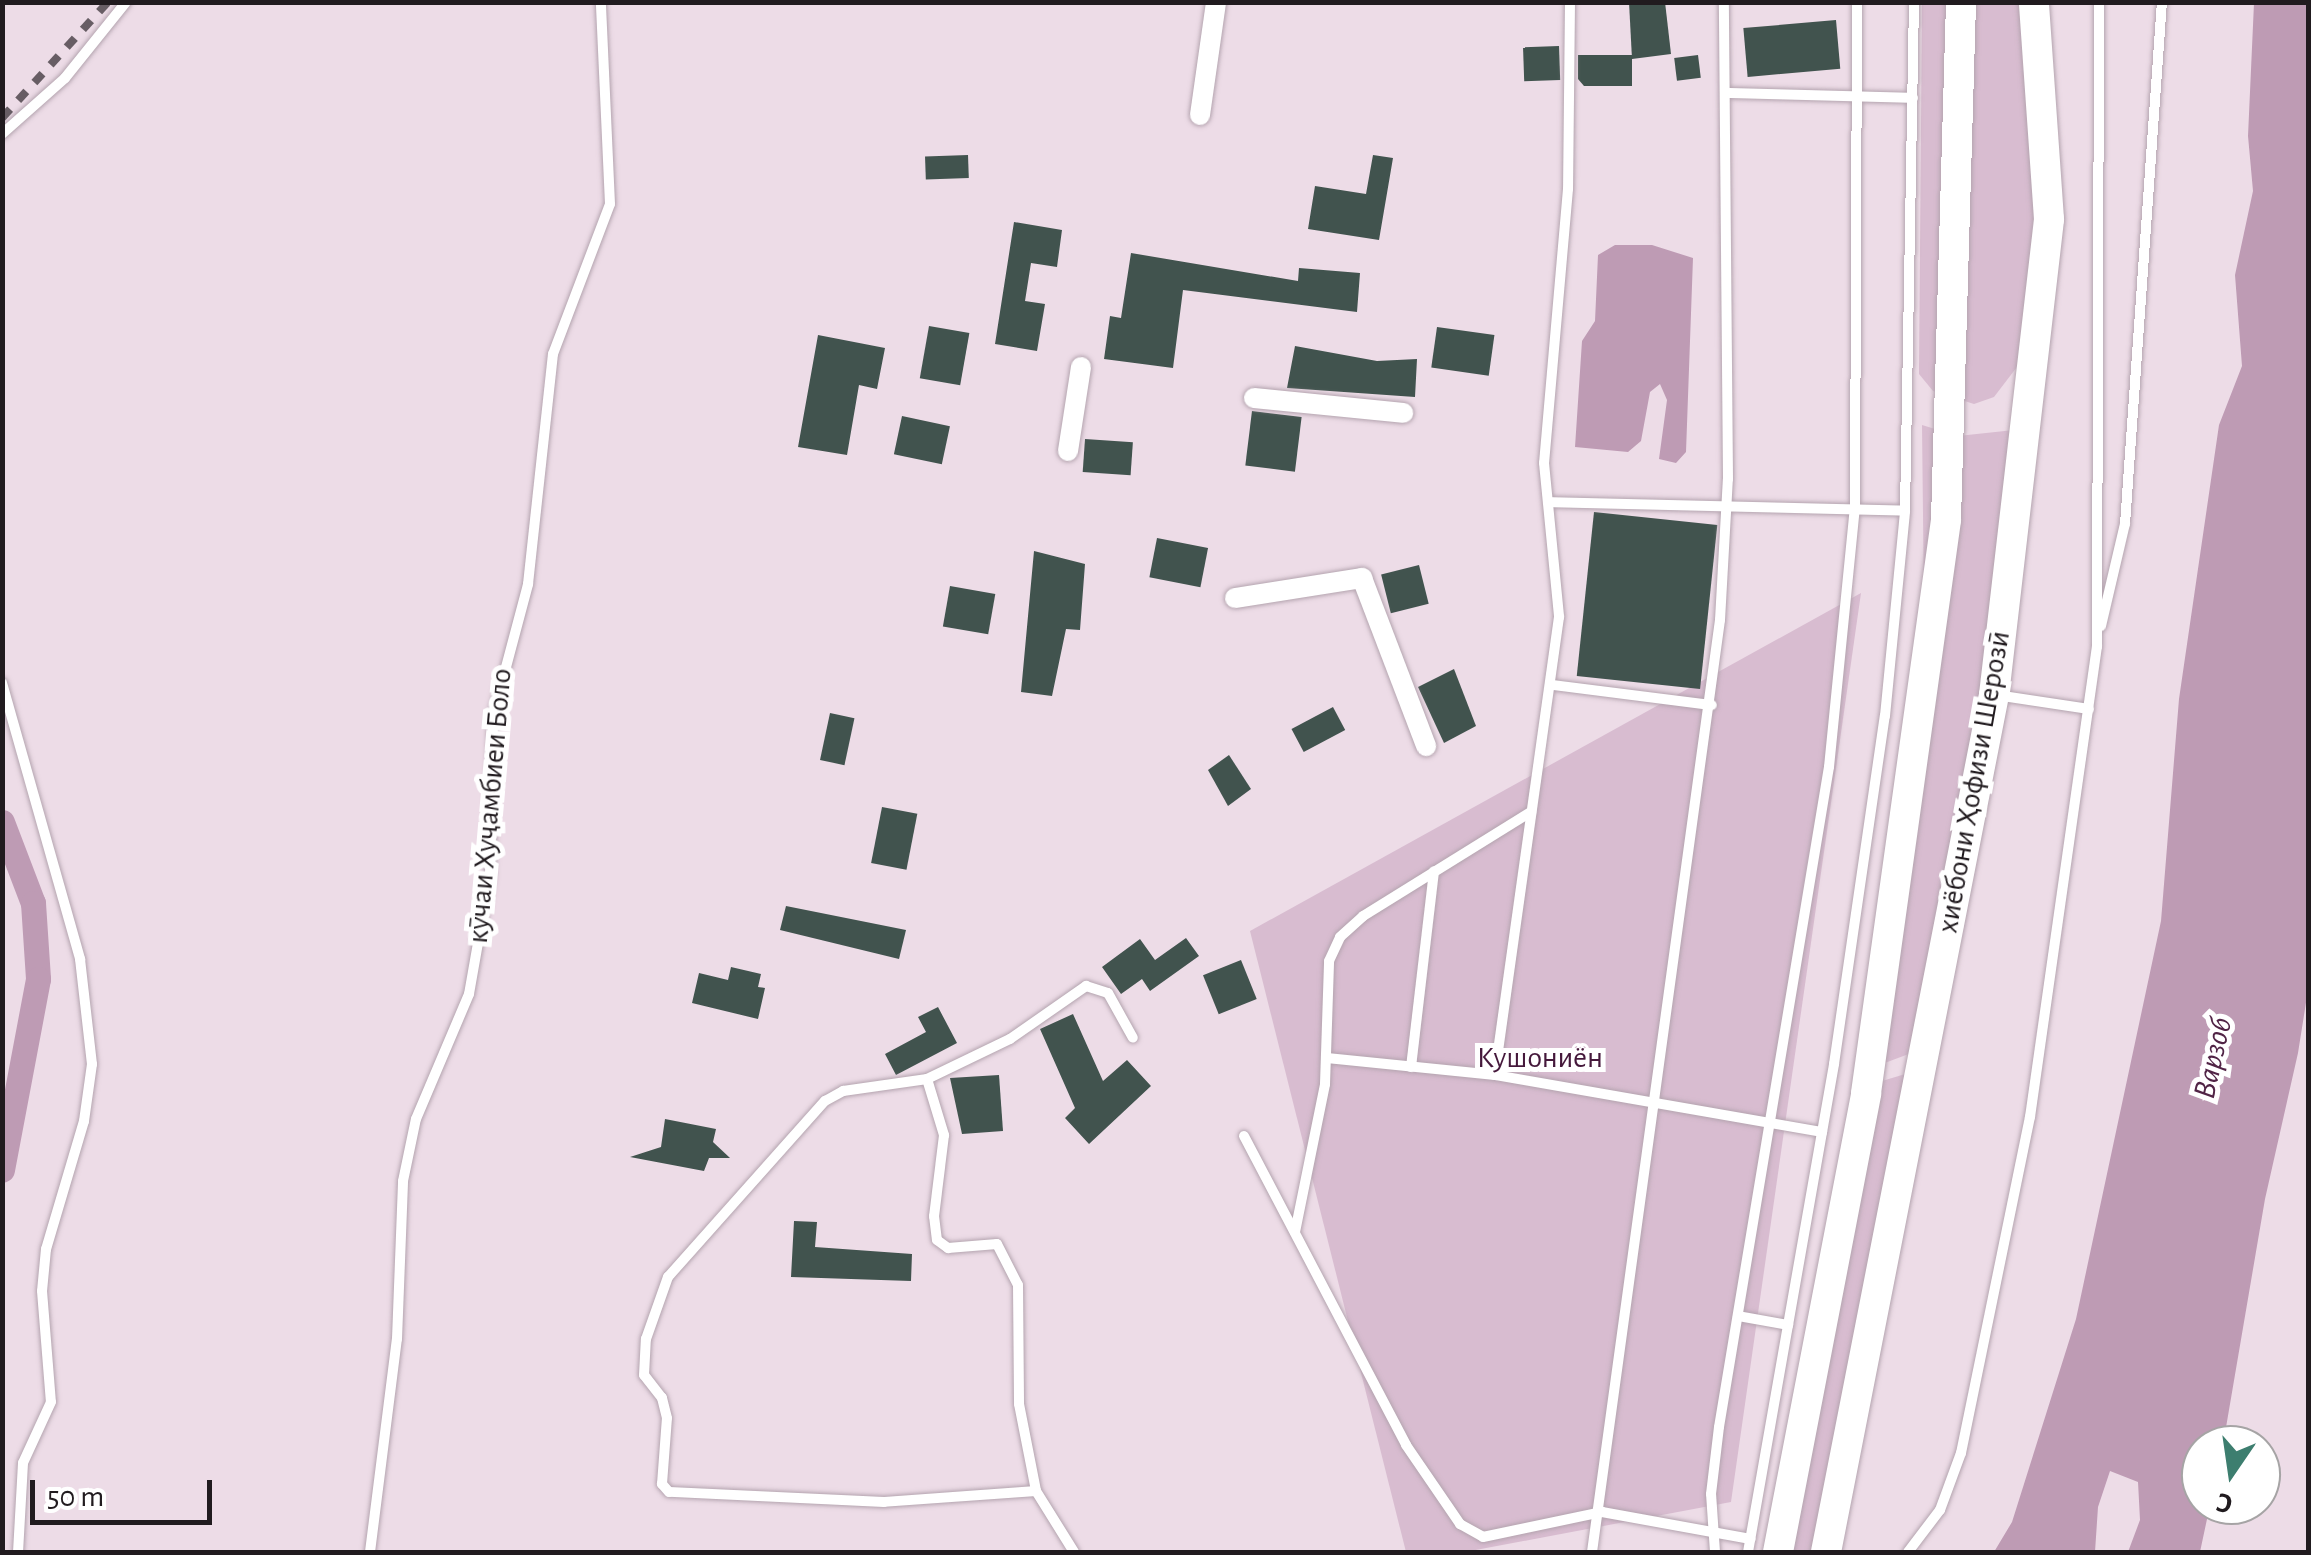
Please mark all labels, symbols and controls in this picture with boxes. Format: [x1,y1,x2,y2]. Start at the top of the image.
street label: хиёбони Ҳофизи Шерозӣ [1930,628,2018,936]
street label: кӯчаи Хуҷамбиеи Боло [460,667,520,945]
water label: Варзоб [2185,1014,2241,1102]
park label: Кушониён [1477,1040,1603,1076]
north arrow [2181,1425,2281,1525]
scale bar [35,1460,218,1522]
text: 50 m [47,1482,104,1512]
text: С [2214,1487,2235,1518]

